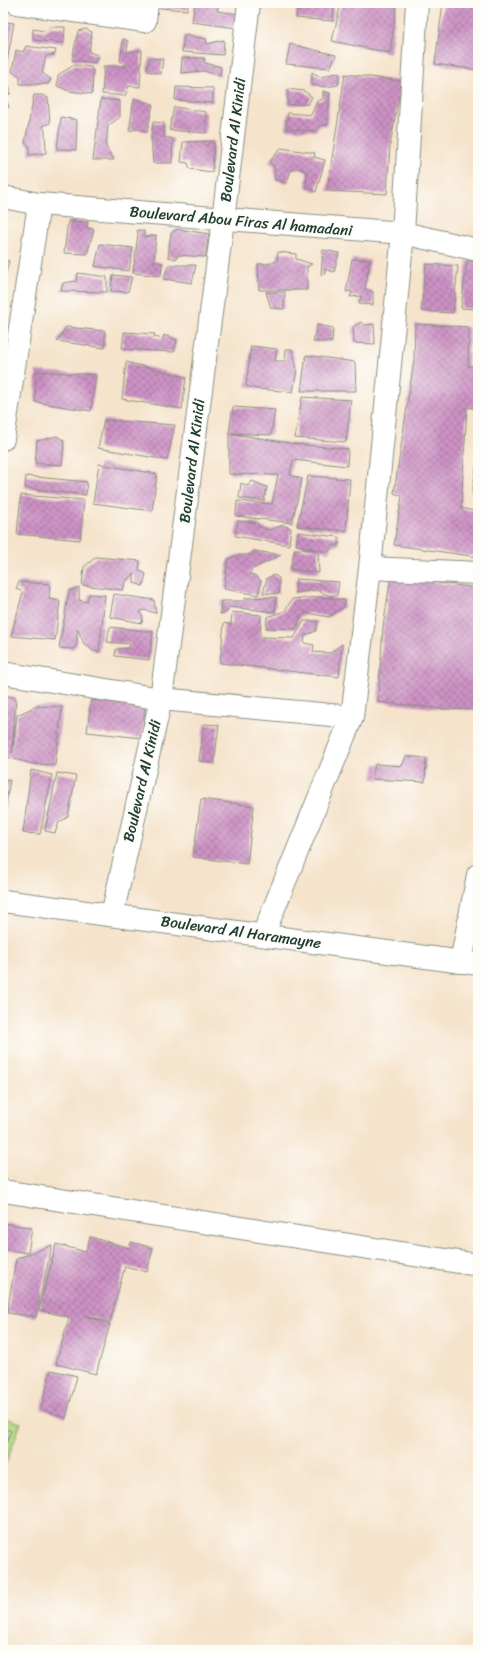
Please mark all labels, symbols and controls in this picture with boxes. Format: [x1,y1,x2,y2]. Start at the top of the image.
street label: Boulevard Al Kinidi [212,76,254,203]
street label: Boulevard Abou Firas Al hamadani [129,198,354,244]
street label: Boulevard Al Kinidi [171,397,213,524]
street label: Boulevard Al Kinidi [115,716,169,845]
street label: Boulevard Al Haramayne [159,908,323,956]

